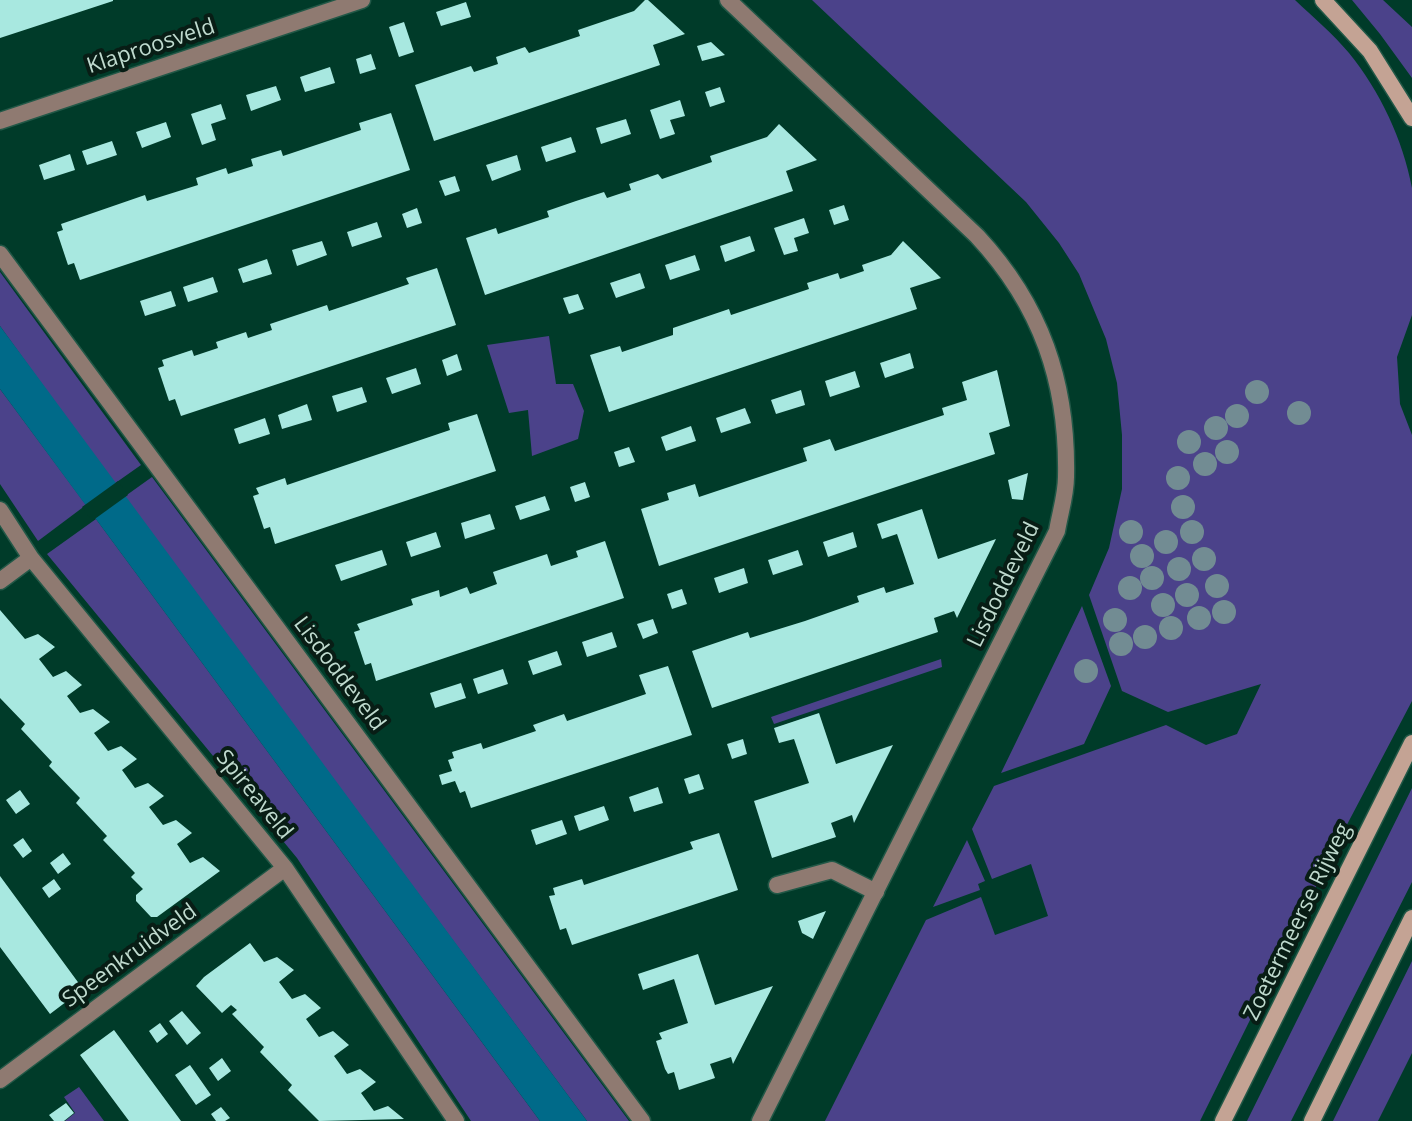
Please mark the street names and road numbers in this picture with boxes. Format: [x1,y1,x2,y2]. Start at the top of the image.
street label: Klaproosveld [84,14,218,80]
street label: Lisdoddeveld [962,518,1046,652]
street label: Lisdoddeveld [288,612,390,736]
street label: Spireaveld [210,745,298,845]
street label: Zoetermeerse Rijweg [1239,819,1357,1025]
street label: Speenkruidveld [58,899,202,1013]

